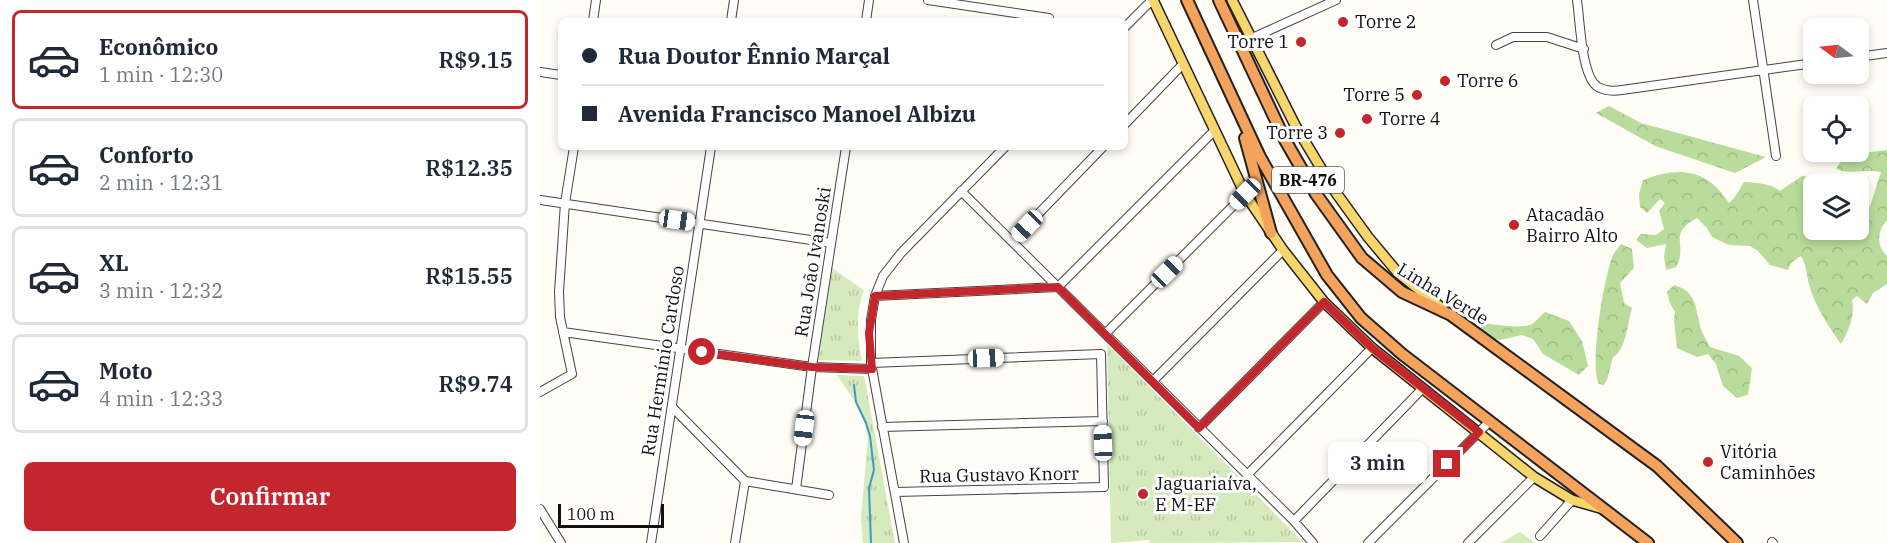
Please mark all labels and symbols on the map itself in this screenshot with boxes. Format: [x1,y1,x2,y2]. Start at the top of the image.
place label: Torre 2 [1355,10,1417,33]
marker: Torre 2 [1336,15,1350,29]
north arrow [1803,18,1869,84]
place label: Torre 1 [1227,30,1289,53]
marker: Torre 1 [1294,35,1308,49]
place label: Torre 6 [1457,69,1519,92]
marker: Torre 6 [1438,74,1452,88]
place label: Torre 5 [1343,83,1405,106]
marker: Torre 5 [1410,88,1424,102]
place label: Torre 4 [1379,107,1441,130]
marker: Torre 4 [1360,112,1374,126]
place label: Torre 3 [1266,121,1328,144]
marker: Torre 3 [1333,126,1347,140]
road number: BR-476 [1272,167,1344,193]
car [1226,175,1264,213]
street label: Rua João Ivanoski [789,185,836,339]
place label: Atacadão Bairro Alto [1526,203,1618,247]
car [1008,207,1046,245]
car [658,209,696,231]
marker: Atacadão Bairro Alto [1507,218,1521,232]
car [1148,253,1186,291]
street label: Linha Verde [1393,257,1493,330]
street label: Rua Hermínio Cardoso [636,264,689,458]
route start [688,338,715,365]
car [968,348,1004,368]
car [793,409,815,447]
car [1093,425,1113,461]
place label: Vitória Caminhões [1720,440,1816,484]
callout: 3 min [1327,443,1426,485]
route end [1433,450,1460,477]
marker: Vitória Caminhões [1701,455,1715,469]
street label: Rua Gustavo Knorr [919,462,1079,487]
place label: Jaguariaíva, E M-EF [1155,472,1257,516]
marker: Jaguariaíva, E M-EF [1136,487,1150,501]
scale bar [558,501,664,528]

